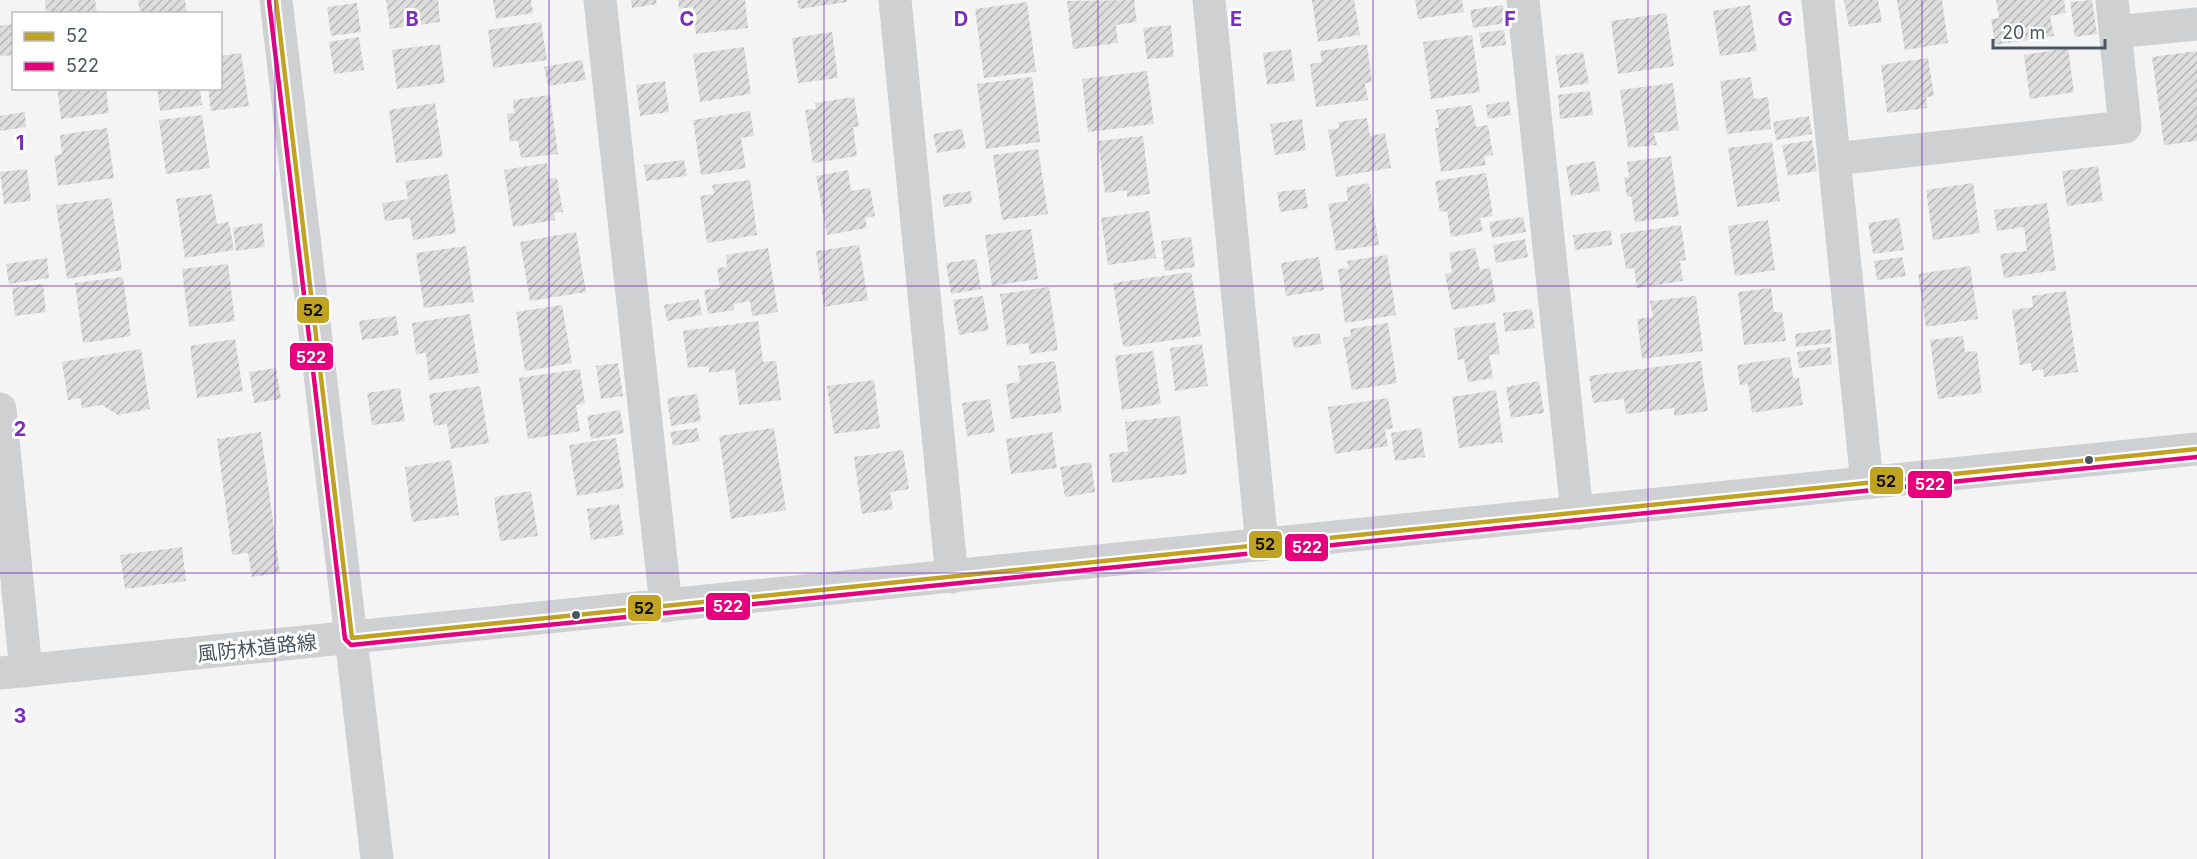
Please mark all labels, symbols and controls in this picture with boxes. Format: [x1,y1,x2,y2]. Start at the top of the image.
text: B [405,7,419,31]
text: C [680,7,694,31]
text: D [954,7,968,31]
text: E [1230,7,1242,31]
text: F [1504,7,1516,31]
text: G [1777,7,1793,31]
legend [12,12,222,90]
scale bar [1993,12,2106,50]
text: 20 m [2002,22,2045,43]
text: 52 [66,25,88,46]
text: 522 [66,55,99,76]
text: 1 [16,131,24,155]
line badge: 52 [296,296,330,324]
text: 52 [303,300,323,320]
line badge: 522 [289,342,334,371]
text: 522 [296,347,326,367]
text: 2 [14,417,26,441]
unlabelled marker [2083,454,2095,466]
line badge: 52 [1869,466,1904,495]
line badge: 522 [1907,470,1953,499]
text: 52 [1876,471,1896,491]
text: 522 [1915,474,1945,494]
line badge: 52 [1248,530,1283,559]
line badge: 522 [1284,533,1329,562]
text: 52 [1255,534,1275,554]
text: 522 [1292,537,1322,557]
line badge: 522 [705,592,751,621]
line badge: 52 [627,594,662,622]
text: 522 [713,596,743,616]
text: 52 [634,598,654,618]
unlabelled marker [570,609,582,621]
street label: 風防林道路線 [196,630,318,666]
text: 3 [14,704,26,728]

